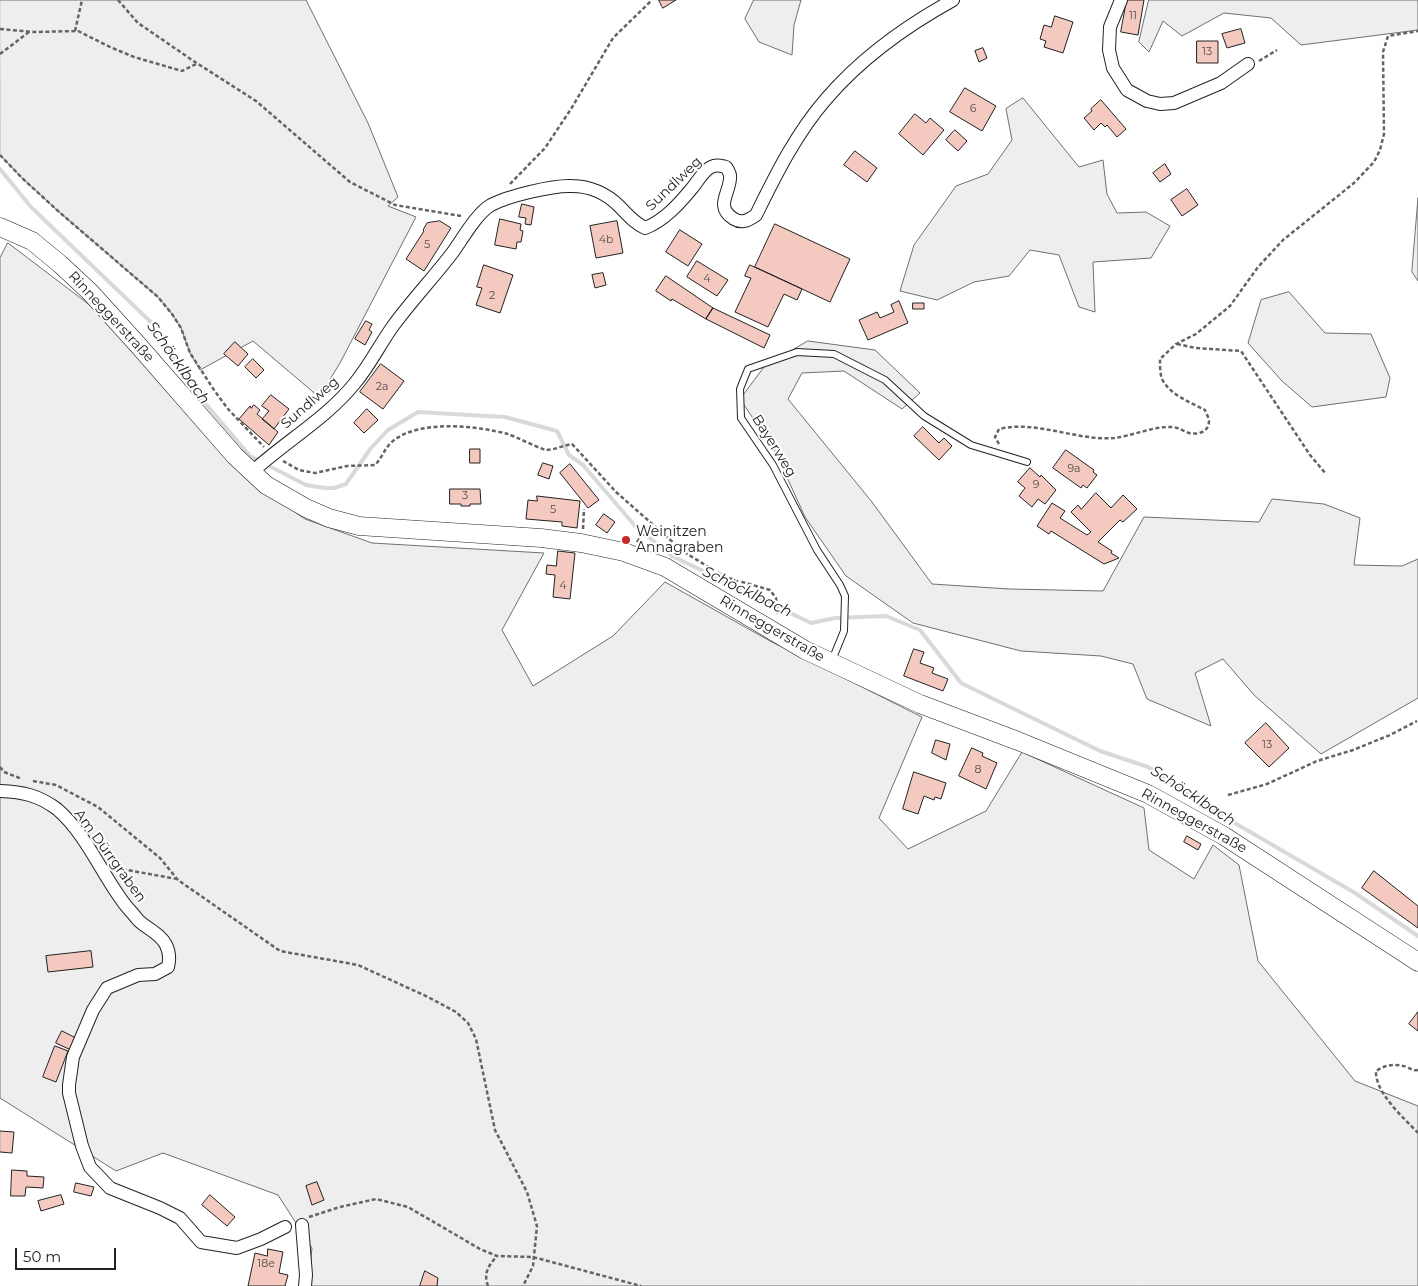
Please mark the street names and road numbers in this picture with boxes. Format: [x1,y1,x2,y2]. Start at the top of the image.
street label: Sundlweg [643,153,705,215]
street label: Rinneggerstraße [65,268,157,366]
street label: Sundlweg [278,373,342,433]
street label: Bayerweg [748,412,800,480]
street label: Rinneggerstraße [717,592,827,666]
street label: Rinneggerstraße [1138,785,1250,857]
street label: Am Dürrgraben [71,806,149,906]

